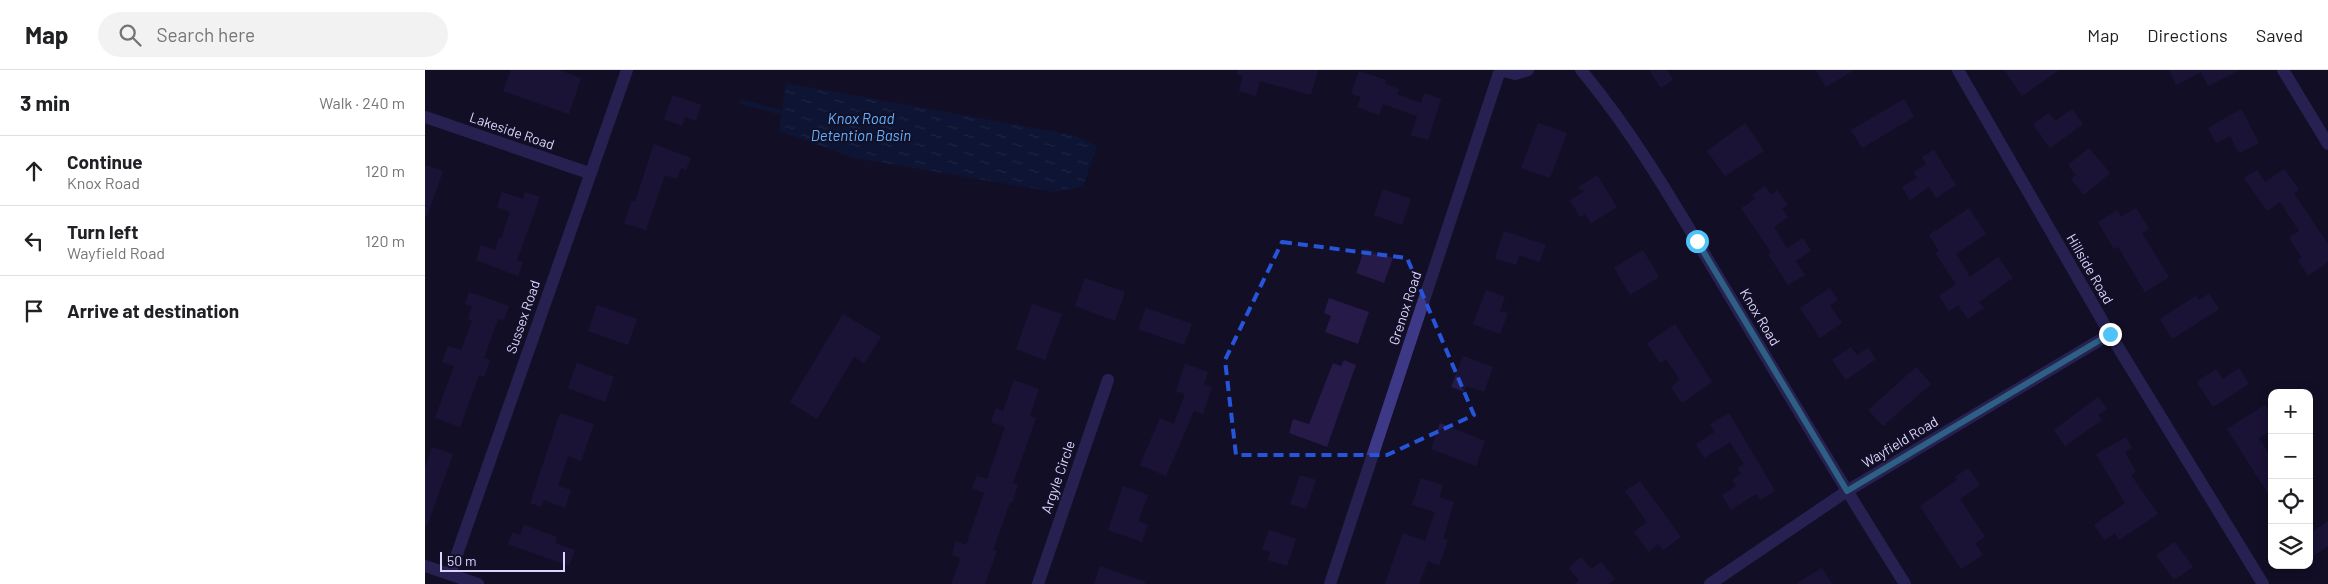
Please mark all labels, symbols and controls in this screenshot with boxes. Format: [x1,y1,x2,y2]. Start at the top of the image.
search box [98,12,448,57]
text: Map [25,20,68,49]
icon: search [116,21,144,49]
text: Search here [156,23,255,46]
text: Map [2087,24,2119,46]
text: Directions [2147,24,2228,46]
text: Saved [2256,24,2303,46]
text: 3 min [20,90,70,115]
text: Walk · 240 m [319,93,405,112]
street label: Lakeside Road [468,108,557,153]
water label: Knox Road Detention Basin [811,109,911,144]
text: Continue [67,150,143,173]
icon: ahead [20,157,48,185]
text: 120 m [365,161,405,180]
text: Knox Road [67,173,140,192]
text: Turn left [67,220,138,243]
icon: left [20,227,48,255]
route start [1686,230,1709,253]
text: 120 m [365,231,405,250]
street label: Hillside Road [2063,231,2117,307]
text: Wayfield Road [67,243,165,262]
street label: Grenox Road [1385,269,1424,347]
street label: Sussex Road [502,278,543,356]
street label: Knox Road [1737,285,1784,349]
icon: arrive [20,297,48,325]
text: Arrive at destination [67,299,239,322]
route end [2099,323,2122,346]
map controls [2268,389,2313,569]
button: + [2268,389,2313,434]
street label: Wayfield Road [1859,412,1941,471]
button: − [2268,434,2313,479]
street label: Argyle Circle [1037,438,1078,515]
button: locate [2268,479,2313,524]
button: layers [2268,524,2313,569]
scale bar [440,549,565,572]
text: 50 m [447,552,476,569]

